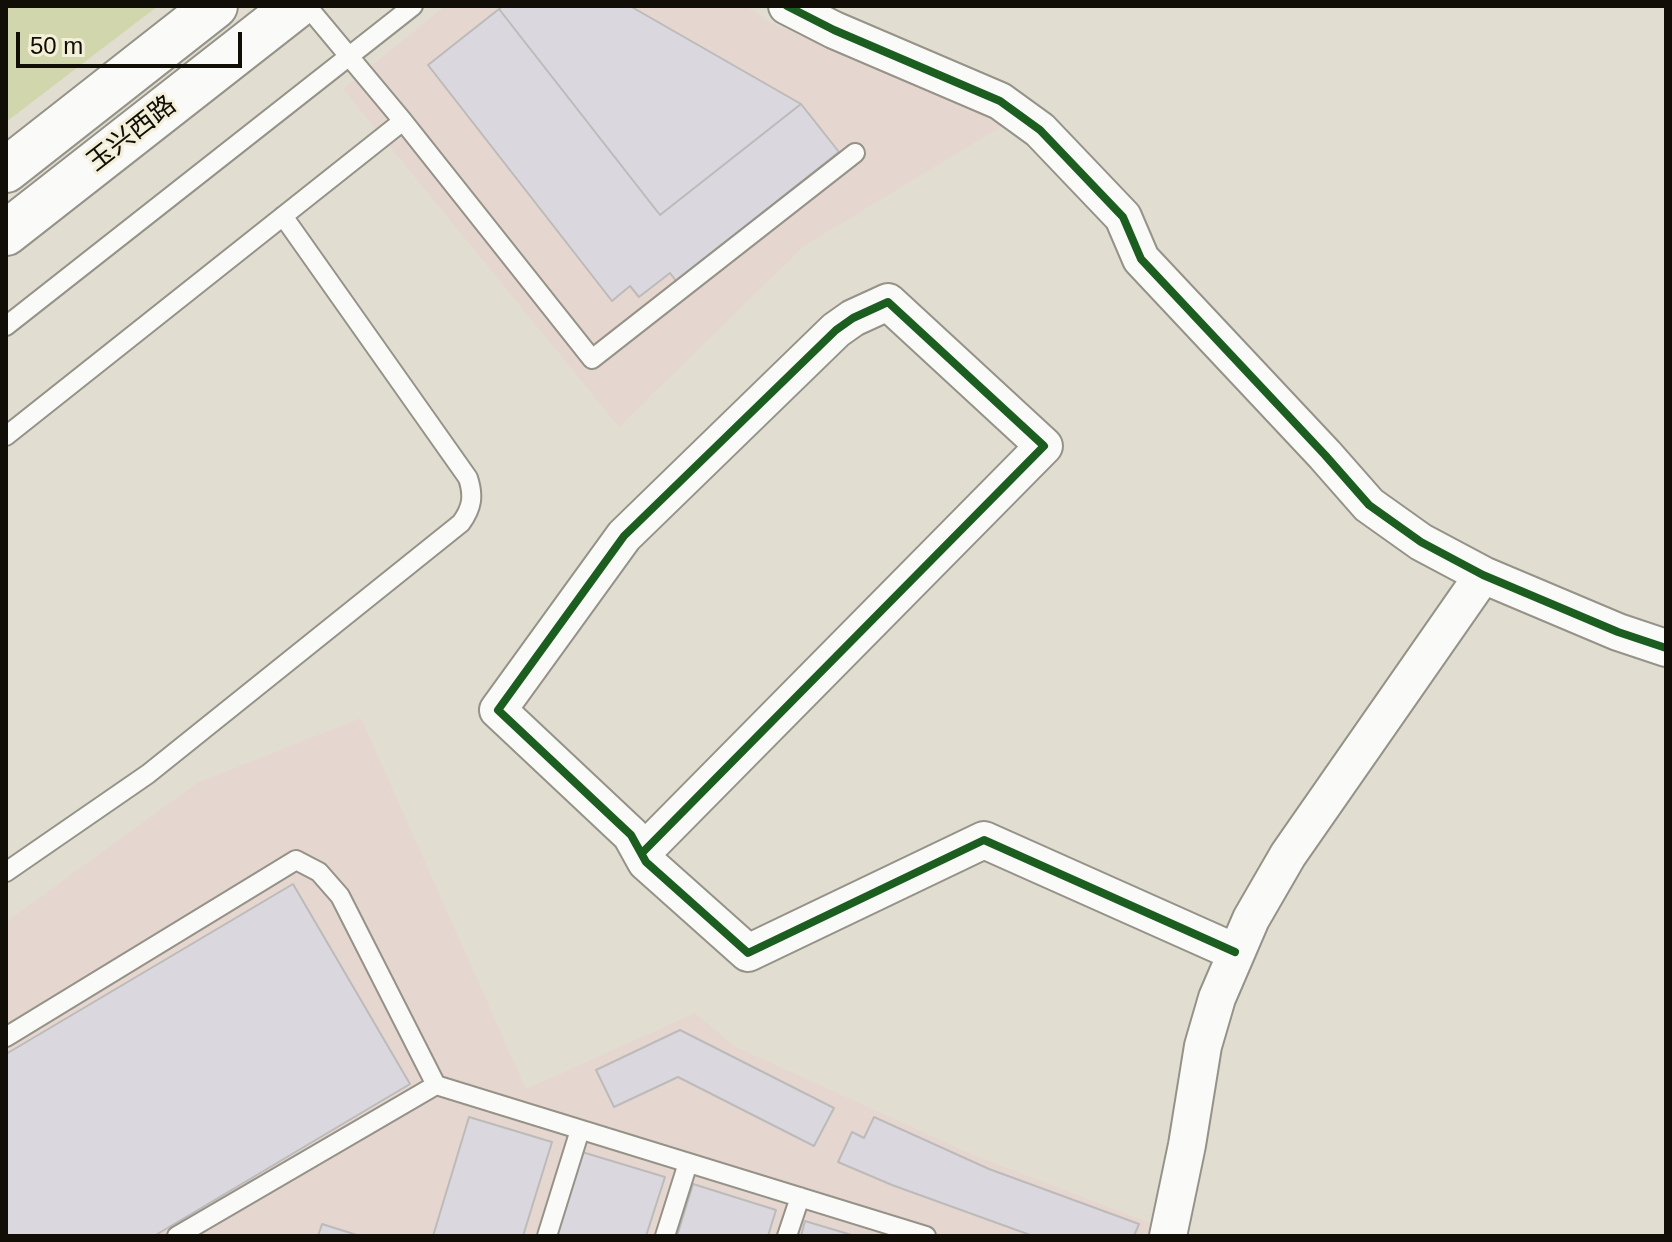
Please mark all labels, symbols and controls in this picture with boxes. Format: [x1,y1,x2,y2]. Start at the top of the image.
scale bar [20,16,246,66]
text: 50 m [30,32,83,59]
street label: 玉兴西路 [81,90,183,178]

